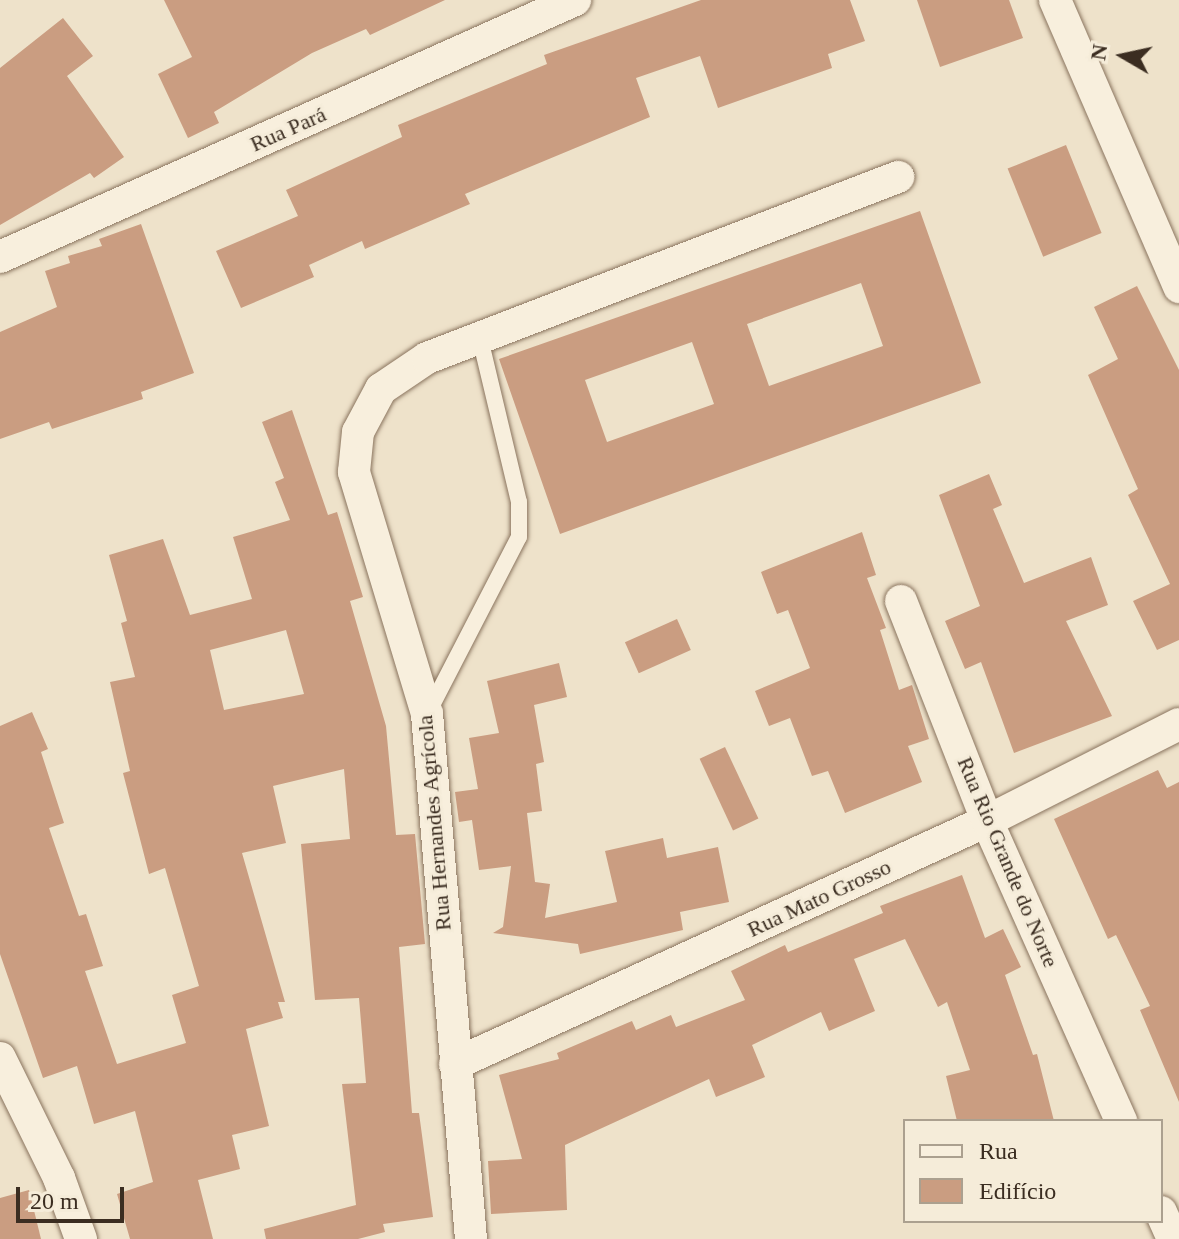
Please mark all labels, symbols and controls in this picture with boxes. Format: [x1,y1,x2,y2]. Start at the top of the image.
north arrow [1083,16,1163,96]
text: N [1085,42,1112,62]
street label: Rua Pará [246,101,330,157]
street label: Rua Hernandes Agrícola [411,714,457,932]
street label: Rua Rio Grande do Norte [952,753,1064,971]
street label: Rua Mato Grosso [743,853,895,943]
legend [903,1119,1163,1223]
text: Rua [979,1138,1018,1164]
scale bar [20,1171,128,1221]
text: Edifício [979,1178,1056,1204]
text: 20 m [30,1188,79,1214]

